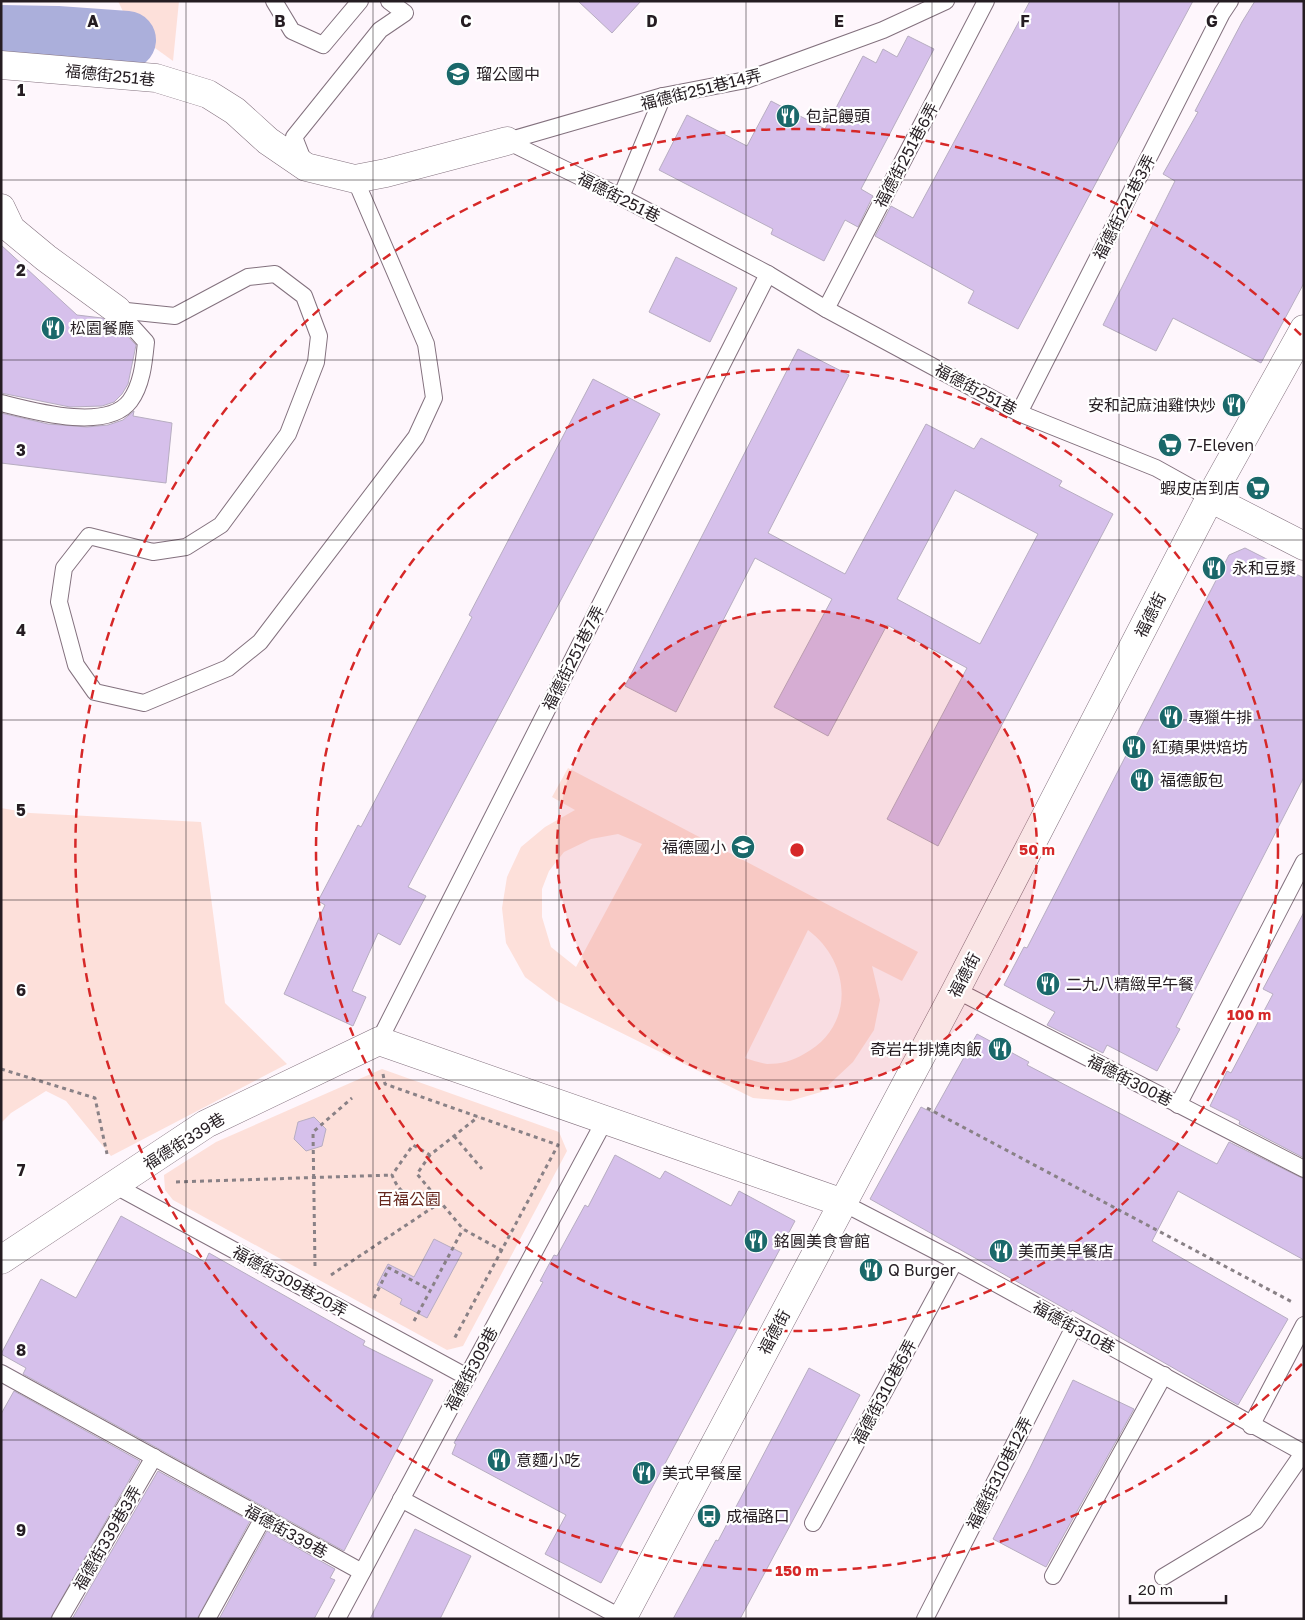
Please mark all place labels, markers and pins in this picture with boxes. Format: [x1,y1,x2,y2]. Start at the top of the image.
school or university icon: 瑠公國中 [445,61,471,87]
place label: 瑠公國中 [476,64,540,84]
restaurant icon: 包記饅頭 [775,103,801,129]
place label: 包記饅頭 [806,106,870,126]
restaurant icon: 松園餐廳 [40,315,66,341]
place label: 松園餐廳 [70,318,134,338]
restaurant icon: 安和記麻油雞快炒 [1221,392,1247,418]
place label: 安和記麻油雞快炒 [1088,395,1216,415]
supermarket icon: 7-Eleven [1157,432,1183,458]
place label: 7-Eleven [1188,435,1254,455]
supermarket icon: 蝦皮店到店 [1245,475,1271,501]
place label: 蝦皮店到店 [1160,478,1240,498]
restaurant icon: 永和豆漿 [1201,555,1227,581]
place label: 永和豆漿 [1232,558,1296,578]
restaurant icon: 專獵牛排 [1158,704,1184,730]
place label: 專獵牛排 [1188,707,1252,727]
restaurant icon: 紅蘋果烘焙坊 [1121,734,1147,760]
place label: 紅蘋果烘焙坊 [1152,737,1248,757]
restaurant icon: 福德飯包 [1129,767,1155,793]
place label: 福德飯包 [1160,770,1224,790]
school or university icon: 福德國小 [730,834,756,860]
place label: 福德國小 [662,837,726,857]
centre of rings [788,841,806,859]
restaurant icon: 二九八精緻早午餐 [1035,971,1061,997]
place label: 二九八精緻早午餐 [1066,974,1194,994]
restaurant icon: 奇岩牛排燒肉飯 [987,1036,1013,1062]
place label: 奇岩牛排燒肉飯 [870,1039,982,1059]
restaurant icon: 銘圓美食會館 [743,1228,769,1254]
place label: 銘圓美食會館 [774,1231,870,1251]
restaurant icon: 美而美早餐店 [988,1238,1014,1264]
place label: 美而美早餐店 [1018,1241,1114,1261]
restaurant icon: Q Burger [858,1257,884,1283]
place label: Q Burger [888,1260,956,1280]
restaurant icon: 意麵小吃 [486,1447,512,1473]
place label: 意麵小吃 [516,1450,580,1470]
restaurant icon: 美式早餐屋 [631,1460,657,1486]
place label: 美式早餐屋 [662,1463,742,1483]
bus stop icon: 成福路口 [696,1503,722,1529]
place label: 成福路口 [726,1506,790,1526]

